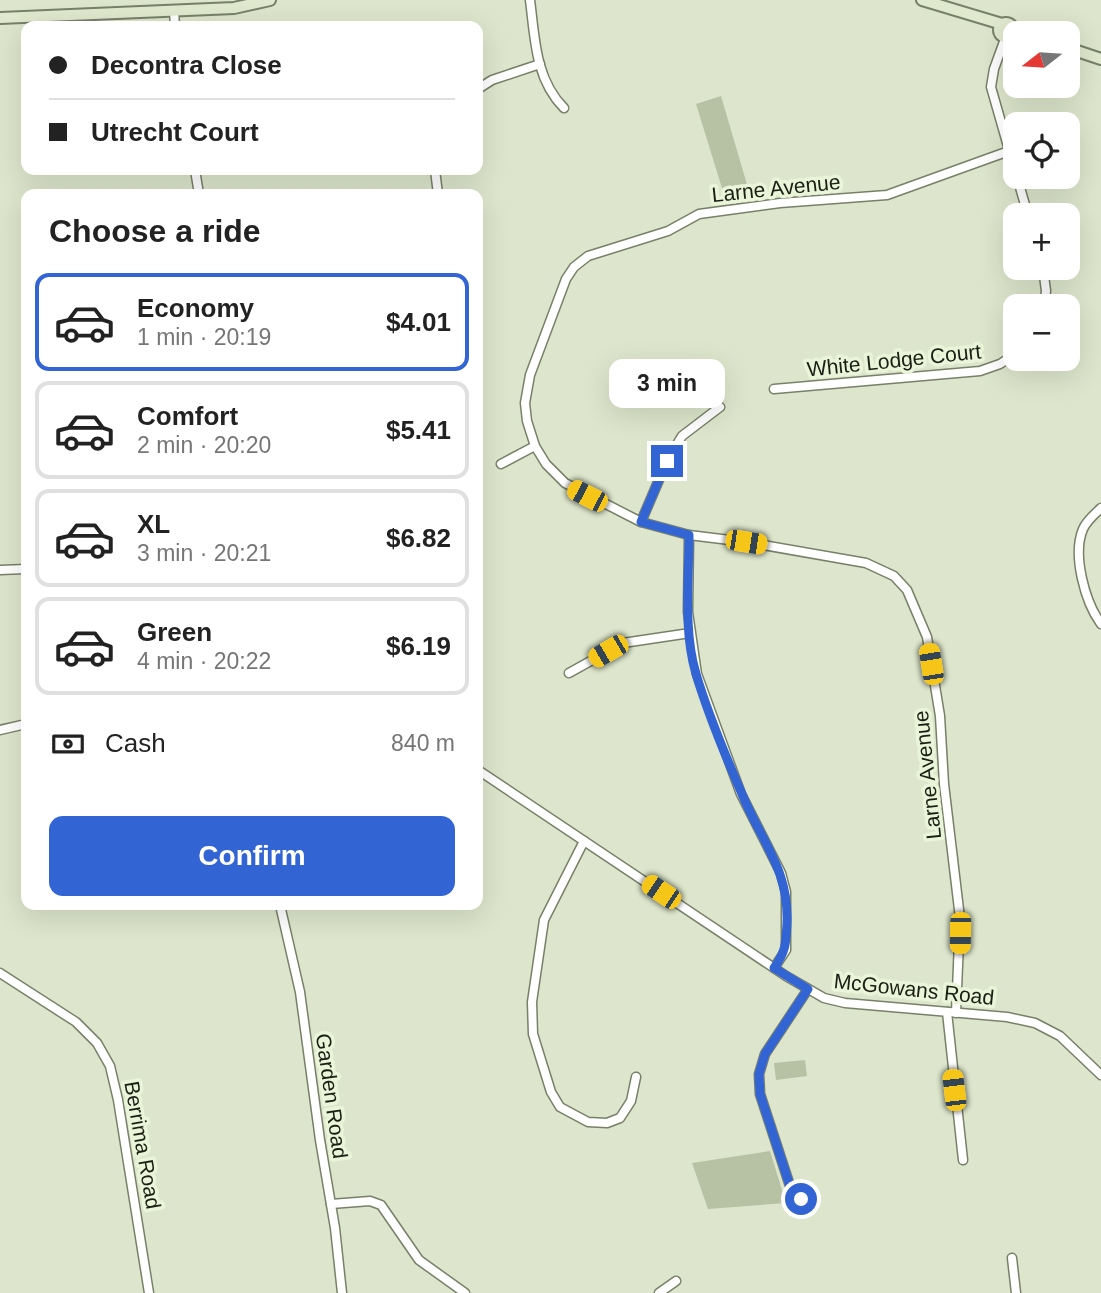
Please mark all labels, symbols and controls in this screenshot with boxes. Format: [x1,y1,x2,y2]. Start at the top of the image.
north arrow [1003,21,1080,98]
map controls [1003,21,1080,371]
text: Decontra Close [91,50,282,80]
button: locate [1003,112,1080,189]
text: Utrecht Court [91,117,259,147]
street label: Larne Avenue [711,170,841,206]
button: + [1003,203,1080,280]
text: Choose a ride [49,213,261,249]
icon: car [53,291,116,354]
text: Economy [137,293,254,323]
button: − [1003,294,1080,371]
text: $4.01 [386,307,451,337]
text: 1 min · 20:19 [137,324,271,350]
street label: White Lodge Court [806,339,982,381]
callout: 3 min [609,360,725,408]
text: 3 min [637,370,697,396]
icon: car [53,399,116,462]
text: Comfort [137,401,238,431]
text: $5.41 [386,415,451,445]
text: 2 min · 20:20 [137,432,271,458]
route end [651,445,683,477]
car [564,477,611,515]
icon: car [53,507,116,570]
text: XL [137,509,170,539]
text: $6.82 [386,523,451,553]
car [724,528,769,556]
text: 3 min · 20:21 [137,540,271,566]
icon: car [53,615,116,678]
text: Green [137,617,212,647]
text: $6.19 [386,631,451,661]
car [585,631,632,671]
car [918,642,945,686]
text: 4 min · 20:22 [137,648,271,674]
street label: Larne Avenue [909,710,945,840]
icon: cash [49,725,87,763]
text: Cash [105,728,166,758]
text: 840 m [391,730,455,756]
button: Confirm [49,816,455,896]
car [638,872,685,912]
car [950,912,971,954]
street label: McGowans Road [833,969,995,1009]
street label: Garden Road [312,1032,352,1160]
car [942,1068,967,1112]
street label: Berrima Road [120,1079,166,1211]
route start [785,1183,817,1215]

